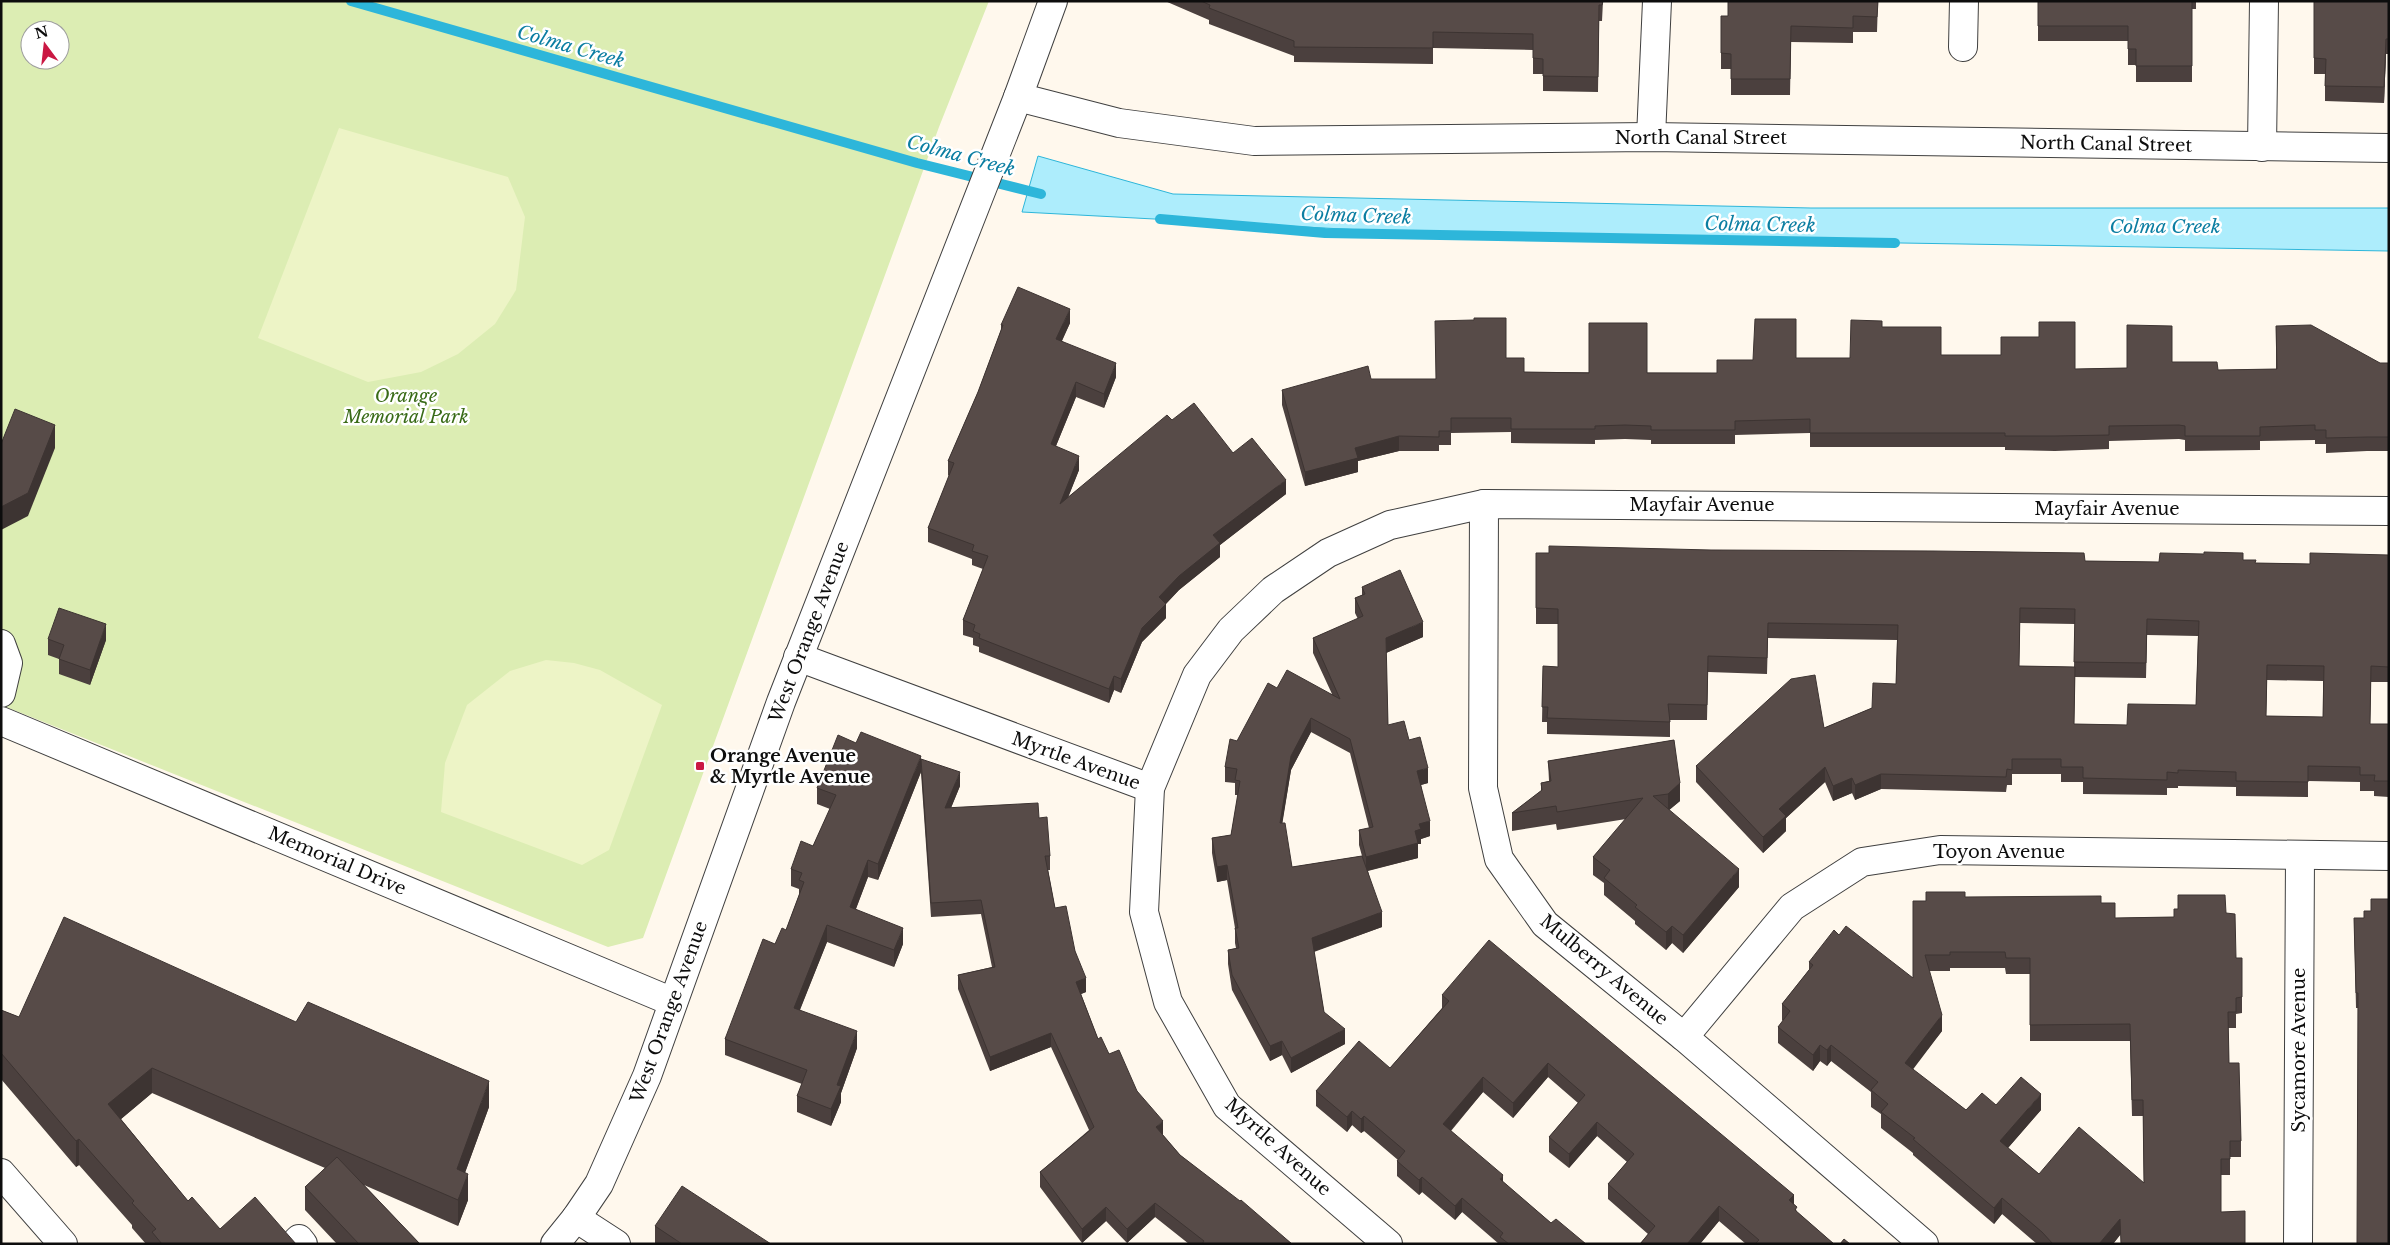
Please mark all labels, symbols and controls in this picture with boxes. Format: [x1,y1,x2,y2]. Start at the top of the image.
north arrow [20,20,70,70]
water label: Colma Creek [514,20,627,73]
text: N [33,22,50,43]
street label: North Canal Street [1615,127,1787,149]
water label: Colma Creek [904,130,1017,181]
street label: North Canal Street [2020,131,2193,157]
water label: Colma Creek [1300,202,1412,229]
water label: Colma Creek [1704,212,1816,237]
water label: Colma Creek [2109,215,2221,238]
park label: Orange Memorial Park [343,385,468,428]
street label: Mayfair Avenue [1629,494,1775,516]
street label: Mayfair Avenue [2034,498,2180,520]
street label: West Orange Avenue [764,538,854,727]
street label: Myrtle Avenue [1009,728,1143,794]
place label: Orange Avenue & Myrtle Avenue [710,745,871,788]
marker: Orange Avenue & Myrtle Avenue [694,760,706,772]
street label: Memorial Drive [265,822,409,900]
street label: Toyon Avenue [1933,841,2065,863]
street label: Mulberry Avenue [1535,910,1673,1030]
street label: West Orange Avenue [625,918,712,1107]
street label: Sycamore Avenue [2288,968,2310,1132]
street label: Myrtle Avenue [1220,1094,1336,1200]

